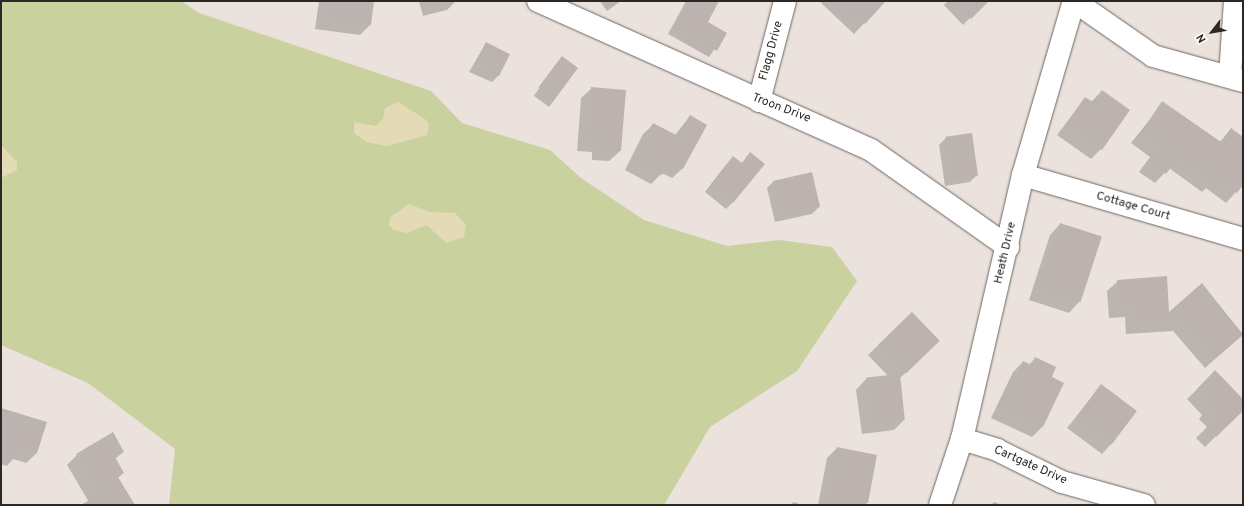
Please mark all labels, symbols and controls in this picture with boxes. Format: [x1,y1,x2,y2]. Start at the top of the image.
north arrow [1192,12,1232,52]
street label: Flagg Drive [757,20,787,82]
text: N [1194,31,1210,45]
street label: Troon Drive [750,91,812,127]
street label: Cottage Court [1094,190,1172,224]
street label: Heath Drive [992,221,1020,285]
street label: Cartgate Drive [991,443,1069,489]

